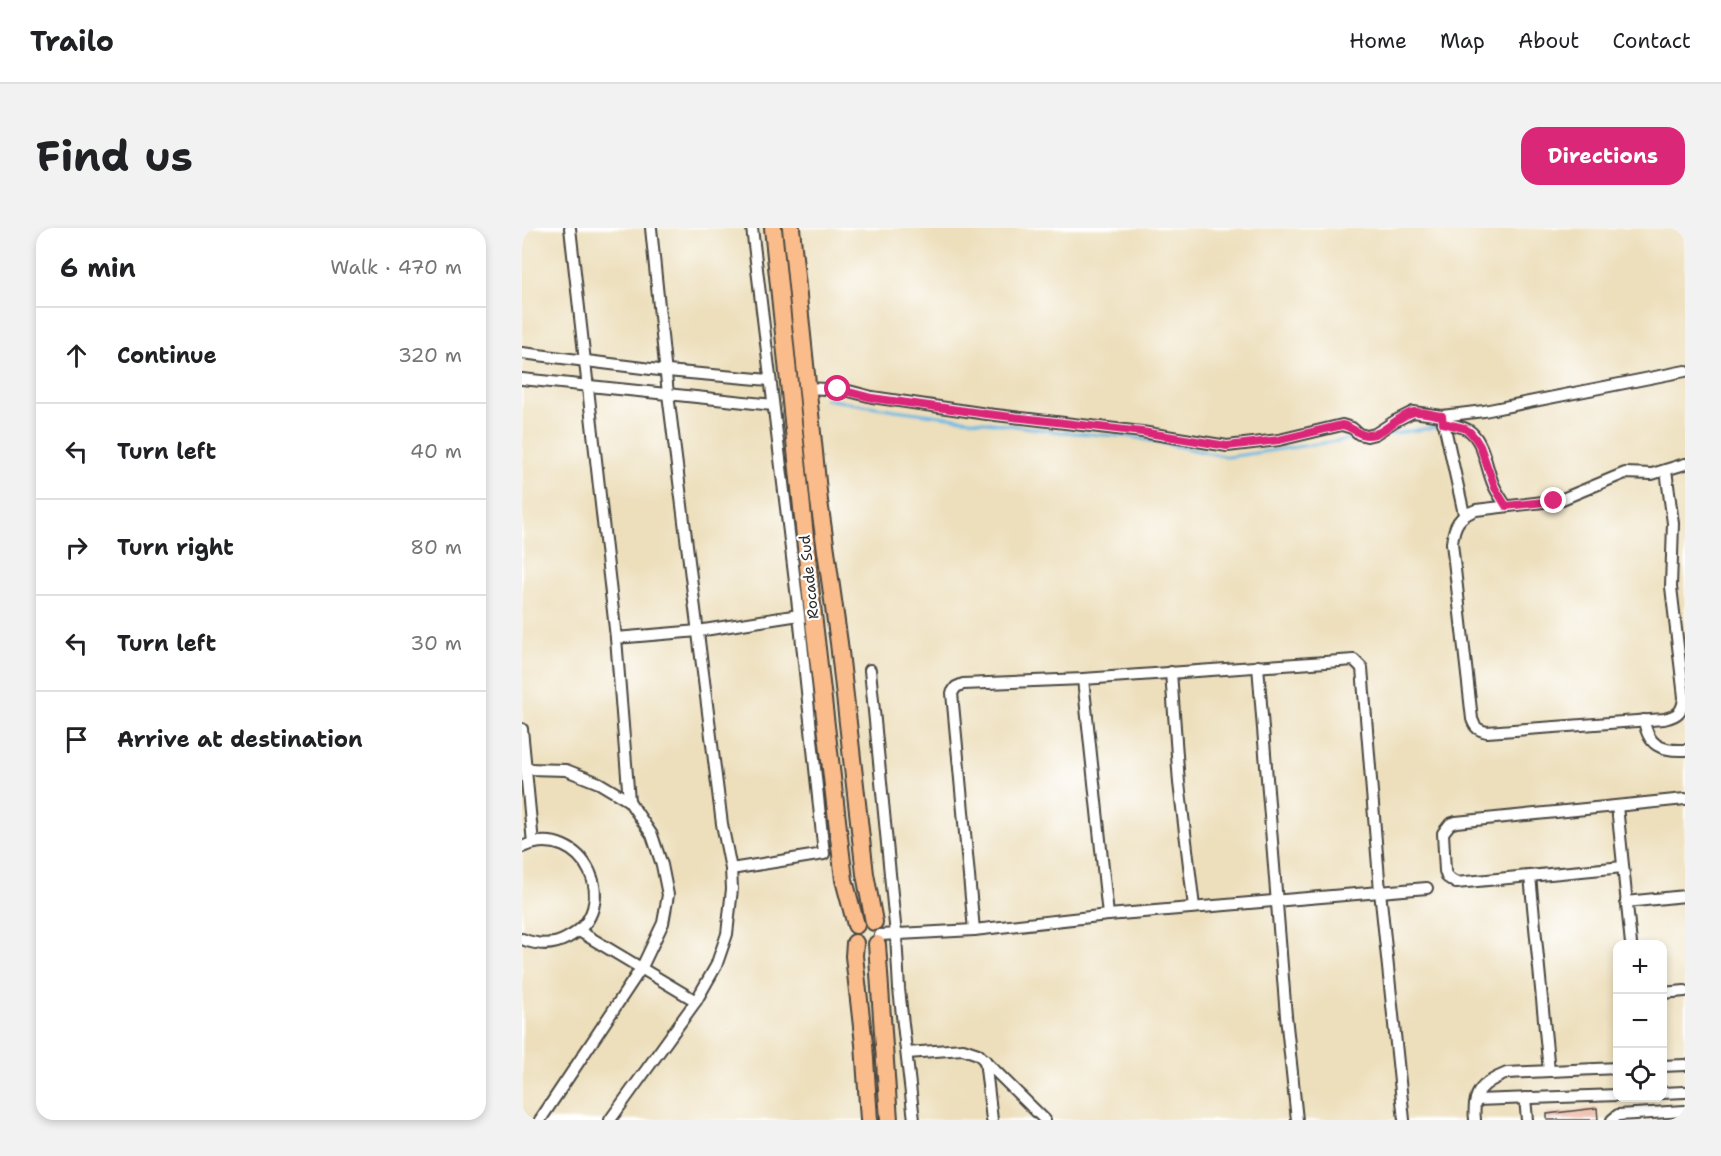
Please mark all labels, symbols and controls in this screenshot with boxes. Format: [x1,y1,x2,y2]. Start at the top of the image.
text: Trailo [30,22,114,60]
text: Home [1349,27,1407,55]
text: Map [1440,27,1485,55]
text: About [1518,27,1579,55]
text: Contact [1612,27,1691,55]
button: Directions [1521,127,1685,185]
text: Find us [36,128,193,184]
text: 6 min [60,250,136,285]
text: Walk · 470 m [330,254,462,280]
icon: ahead [60,339,93,372]
text: Continue [117,341,217,370]
text: 320 m [398,342,462,368]
route start [824,375,850,401]
icon: left [60,435,93,468]
text: Turn left [117,437,216,466]
text: 40 m [410,438,462,464]
route end [1540,487,1566,513]
icon: right [60,531,93,564]
text: Turn right [117,533,234,562]
street label: Rocade Sud [795,533,823,620]
text: 80 m [410,534,462,560]
icon: left [60,627,93,660]
text: Turn left [117,629,216,658]
text: 30 m [410,630,462,656]
icon: arrive [60,723,93,756]
text: Arrive at destination [117,725,363,754]
map controls [1613,940,1667,1102]
button: + [1613,940,1667,994]
button: − [1613,994,1667,1048]
button: locate [1613,1048,1667,1102]

